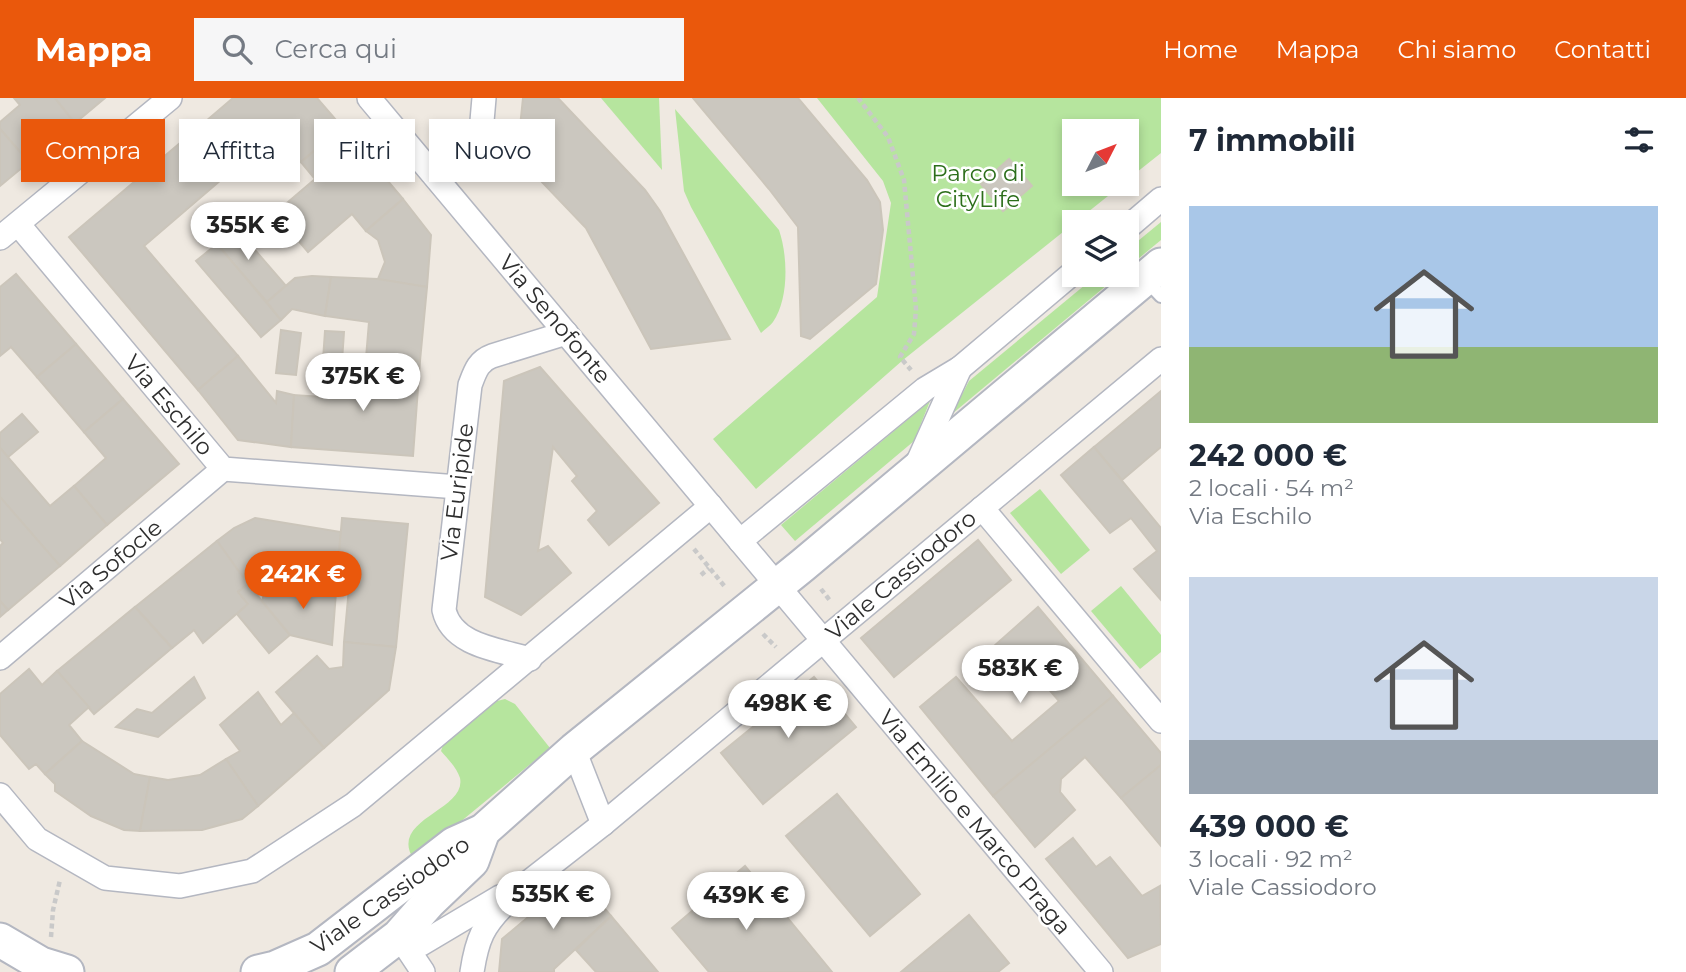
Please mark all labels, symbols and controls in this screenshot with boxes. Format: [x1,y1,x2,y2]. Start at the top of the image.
search box [194,18,684,81]
text: Mappa [35,29,152,69]
icon: search [218,30,256,68]
text: Cerca qui [274,33,397,65]
text: Home [1163,35,1238,64]
text: Mappa [1276,35,1359,64]
text: Chi siamo [1397,35,1516,64]
text: Contatti [1554,35,1651,64]
chip: Compra [21,119,165,182]
chip: Affitta [179,119,300,182]
chip: Filtri [314,119,415,182]
chip: Nuovo [429,119,555,182]
north arrow [1062,119,1139,196]
map controls [1062,119,1139,287]
icon: filters [1620,121,1658,159]
text: 7 immobili [1189,122,1356,159]
park label: Parco di CityLife [931,159,1025,213]
pin: 355K € [191,202,305,262]
button: layers [1062,210,1139,287]
text: 355K € [207,211,289,239]
street label: Via Senofonte [493,249,617,389]
icon: home [1361,251,1487,377]
street label: Via Eschilo [119,349,219,461]
pin: 375K € [306,354,420,413]
text: 375K € [321,362,405,390]
street label: Via Euripide [435,422,479,562]
text: 242 000 € [1189,437,1347,474]
text: 2 locali · 54 m² [1189,474,1354,502]
text: Via Eschilo [1189,502,1312,530]
street label: Viale Cassiodoro [820,504,982,646]
street label: Via Sofocle [54,513,168,615]
pin: 242K € [246,552,360,611]
text: 242K € [261,560,345,588]
icon: home [1361,622,1487,748]
pin: 583K € [963,646,1077,705]
text: 583K € [978,654,1062,682]
pin: 498K € [731,680,845,740]
text: 498K € [744,689,832,717]
street label: Via Emilio e Marco Praga [873,704,1077,940]
text: 439 000 € [1189,808,1349,845]
street label: Viale Cassiodoro [305,830,475,960]
text: 3 locali · 92 m² [1189,845,1353,873]
pin: 535K € [496,872,610,931]
pin: 439K € [689,872,803,932]
text: Viale Cassiodoro [1189,873,1377,901]
text: 535K € [512,880,594,908]
text: 439K € [703,881,789,909]

